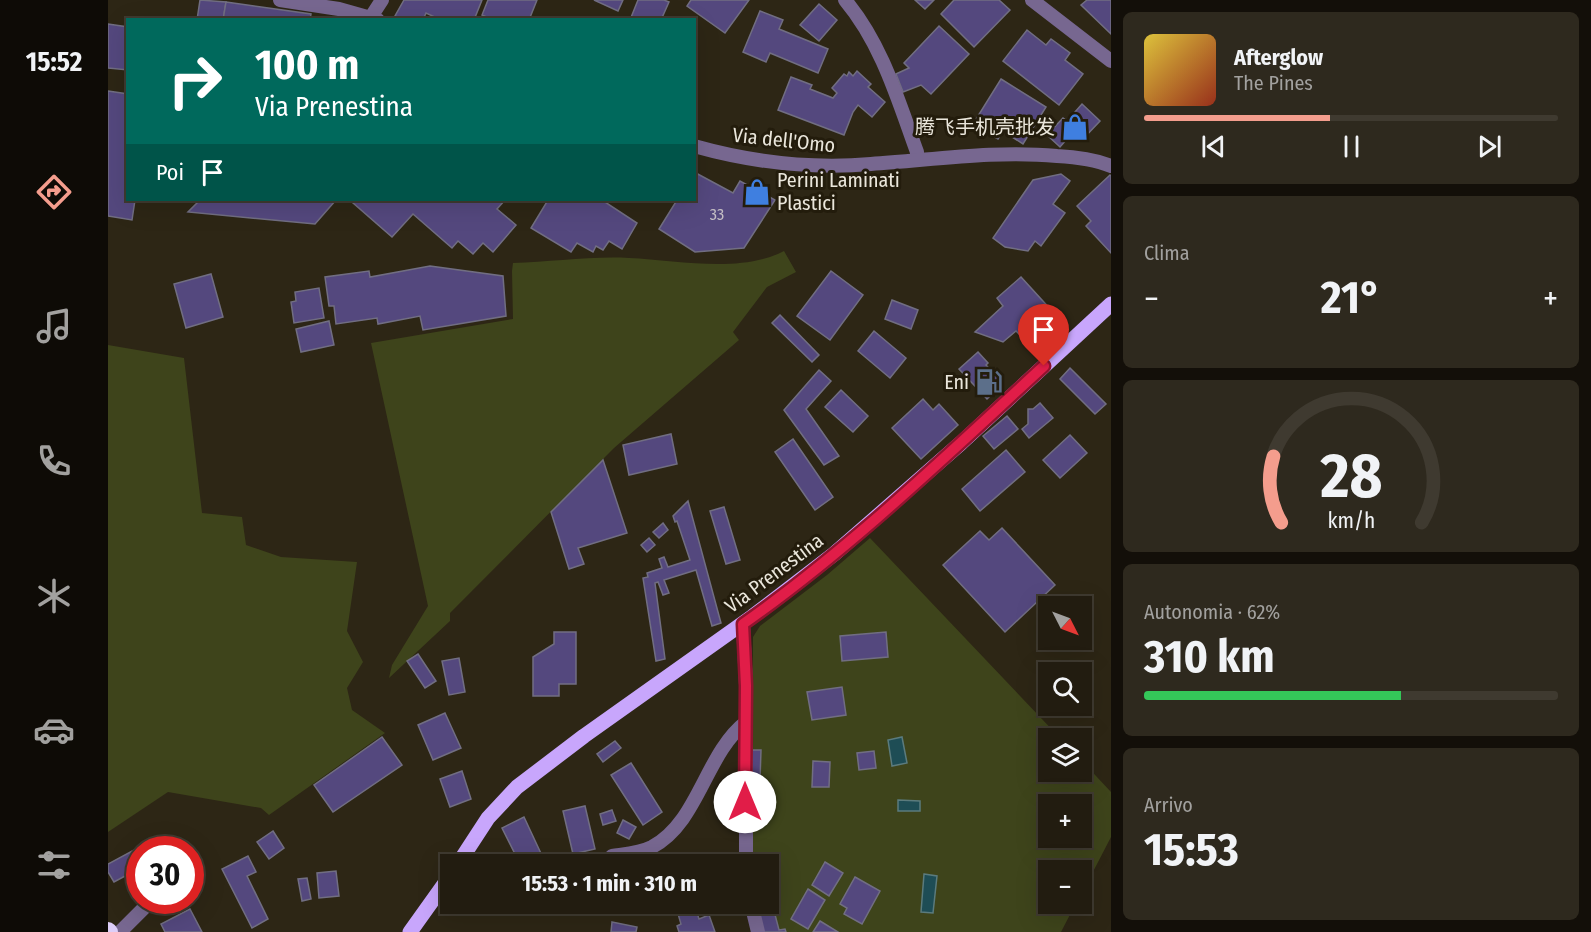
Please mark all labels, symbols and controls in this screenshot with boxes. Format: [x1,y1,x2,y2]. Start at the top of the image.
text: 100 m [255,40,359,90]
icon: right [156,42,234,120]
text: Afterglow [1234,44,1323,71]
text: 15:52 [26,46,82,78]
text: The Pines [1234,71,1313,95]
text: Via Prenestina [255,91,413,123]
shop icon: 腾飞手机壳批发 [1060,112,1090,142]
place label: 腾飞手机壳批发 [915,115,1055,139]
street label: Via dell'Omo [731,123,837,157]
icon: previous [1197,130,1230,163]
icon: pause [1335,130,1368,163]
icon: next [1473,130,1506,163]
icon: arrive [196,156,229,189]
text: Poi [156,159,184,186]
place label: Perini Laminati Plastici [777,168,900,215]
icon: directions [33,171,75,213]
shop icon: Perini Laminati Plastici [742,177,772,207]
house number: 33 [710,205,724,224]
text: Clima [1144,241,1189,265]
text: 21° [1321,271,1381,325]
text: − [1144,279,1159,319]
text: + [1543,279,1558,319]
pin [1018,304,1069,366]
icon: music [33,305,75,347]
icon: arrive [1027,313,1060,346]
fuel station icon: Eni [974,367,1004,397]
place label: Eni [944,370,969,394]
text: 28 [1319,439,1382,514]
icon: phone [33,440,75,482]
text: km/h [1327,508,1375,534]
street label: Via Prenestina [720,528,828,618]
icon: climate [33,575,75,617]
north arrow [1038,596,1092,650]
map controls [1038,596,1092,914]
text: Autonomia · 62% [1144,600,1280,624]
text: 310 km [1144,630,1275,684]
button: search [1038,662,1092,716]
icon: car [33,709,75,751]
button: layers [1038,728,1092,782]
position arrow [713,770,777,834]
text: Arrivo [1144,793,1193,817]
button: + [1038,794,1092,848]
text: 15:53 [1144,823,1239,877]
speed limit sign: 30 [126,836,204,914]
icon: filters [33,844,75,886]
button: − [1038,860,1092,914]
text: 15:53 · 1 min · 310 m [522,870,697,897]

